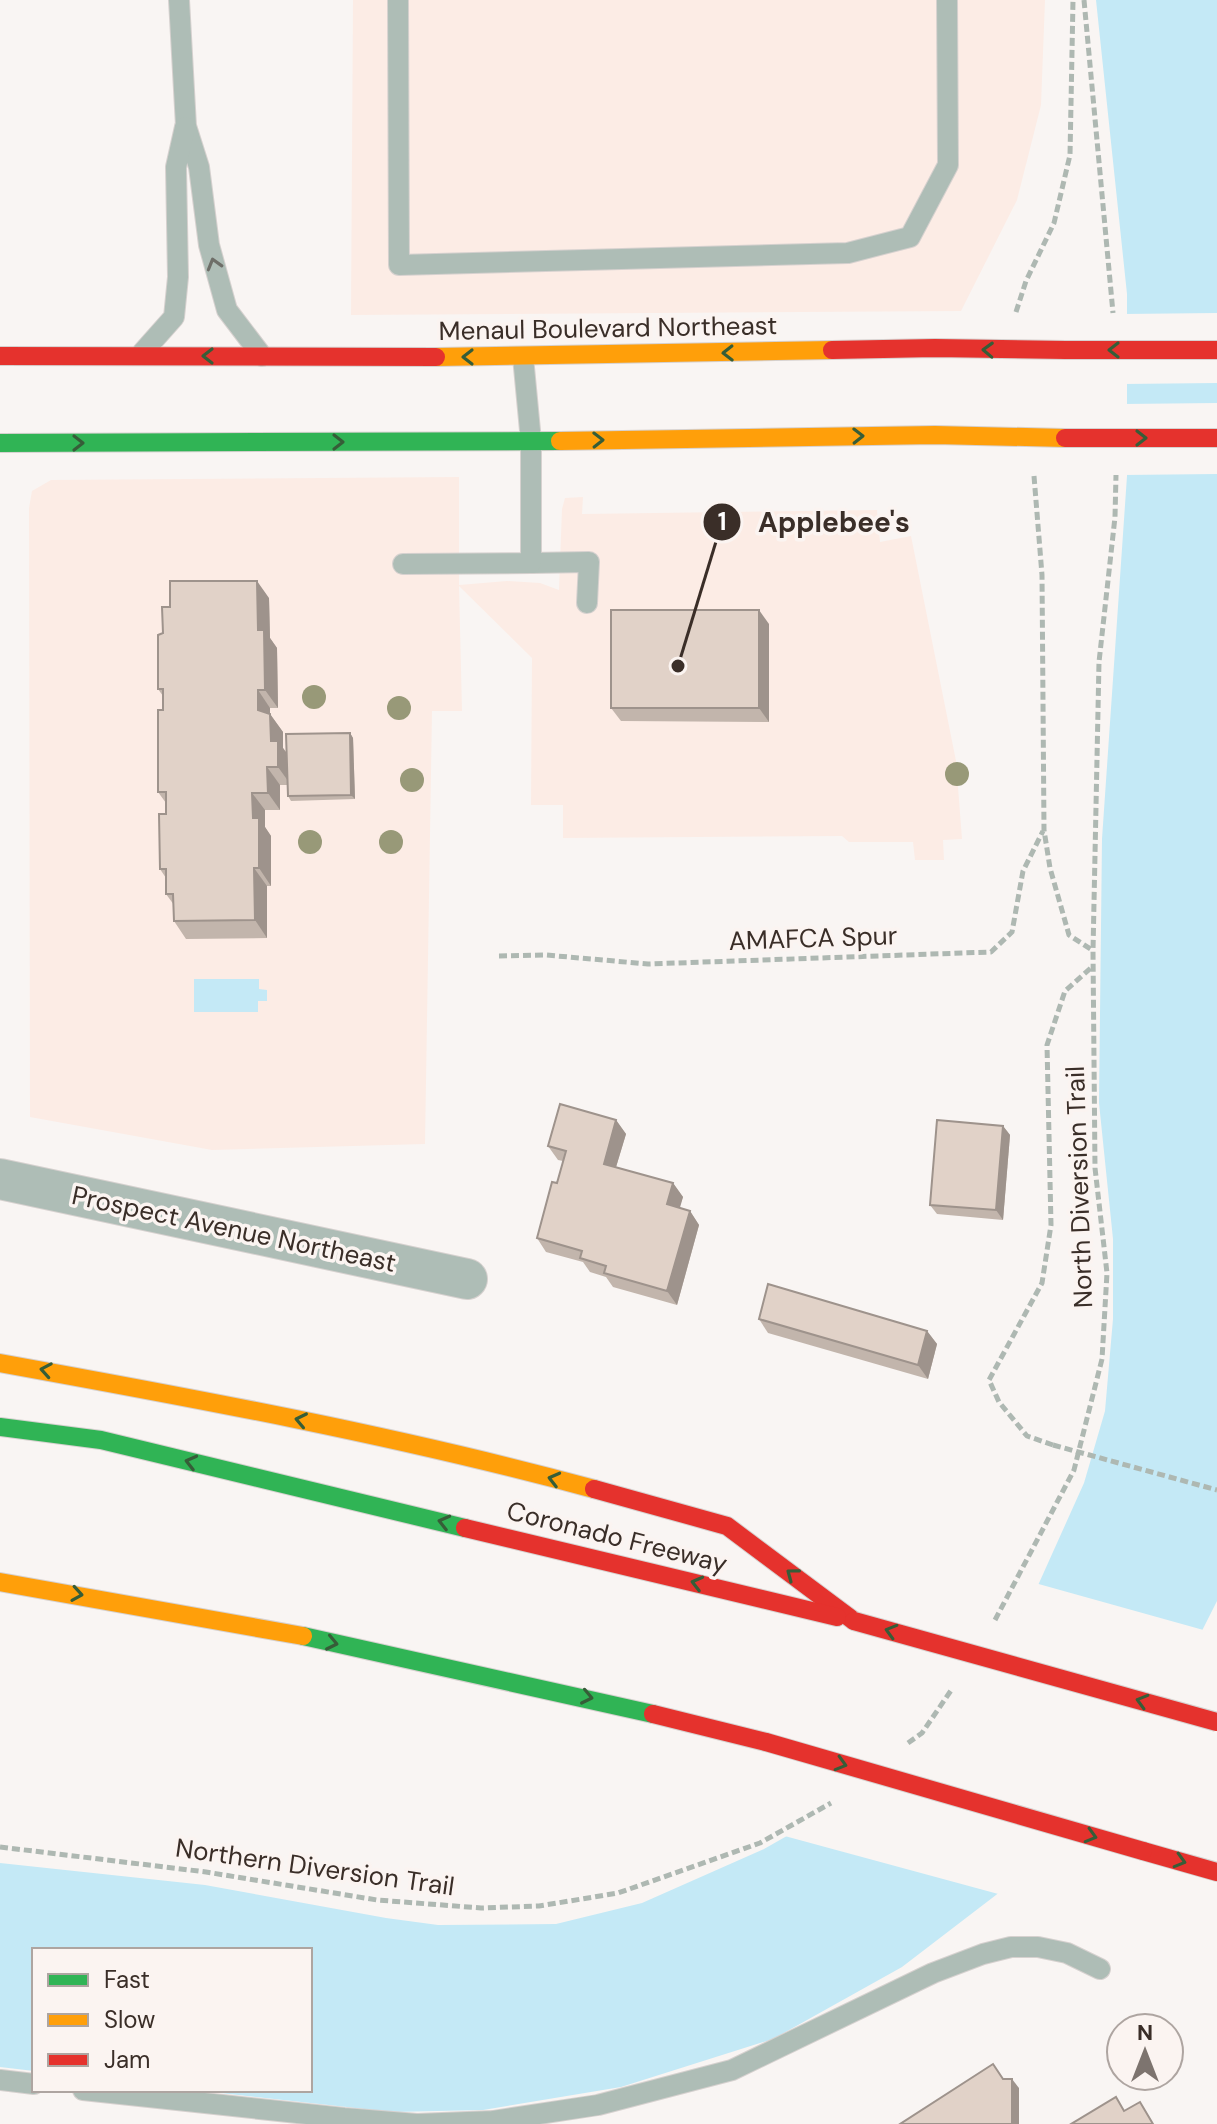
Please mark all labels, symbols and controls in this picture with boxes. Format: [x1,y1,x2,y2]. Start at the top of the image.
one-way arrow [207,257,223,271]
street label: Menaul Boulevard Northeast [438,308,778,348]
one-way arrow [981,341,994,358]
one-way arrow [1107,341,1120,359]
one-way arrow [721,344,734,361]
one-way arrow [201,347,214,365]
one-way arrow [461,348,474,366]
one-way arrow [852,427,865,445]
one-way arrow [1135,429,1148,447]
one-way arrow [592,431,605,449]
one-way arrow [332,433,345,451]
one-way arrow [72,434,85,452]
callout: Applebee's [702,496,926,548]
text: Applebee's [758,504,910,541]
text: 1 [718,506,726,537]
street label: AMAFCA Spur [728,918,898,958]
street label: North Diversion Trail [1058,1065,1100,1309]
street label: Prospect Avenue Northeast [69,1178,399,1280]
one-way arrow [39,1363,53,1380]
one-way arrow [295,1412,309,1429]
one-way arrow [185,1454,199,1471]
one-way arrow [548,1471,562,1488]
street label: Coronado Freeway [503,1493,731,1581]
one-way arrow [438,1515,452,1532]
one-way arrow [786,1570,801,1584]
one-way arrow [691,1575,704,1592]
one-way arrow [70,1585,84,1602]
one-way arrow [885,1624,899,1641]
one-way arrow [325,1634,339,1651]
one-way arrow [579,1688,593,1705]
one-way arrow [1135,1694,1149,1710]
one-way arrow [833,1755,847,1771]
one-way arrow [1083,1826,1097,1843]
street label: Northern Diversion Trail [173,1831,457,1903]
one-way arrow [1172,1852,1186,1868]
legend [32,1948,312,2092]
text: Fast [104,1964,150,1995]
text: Slow [104,2004,155,2035]
north arrow [1105,2012,1185,2092]
text: N [1137,2018,1153,2047]
text: Jam [104,2044,150,2075]

